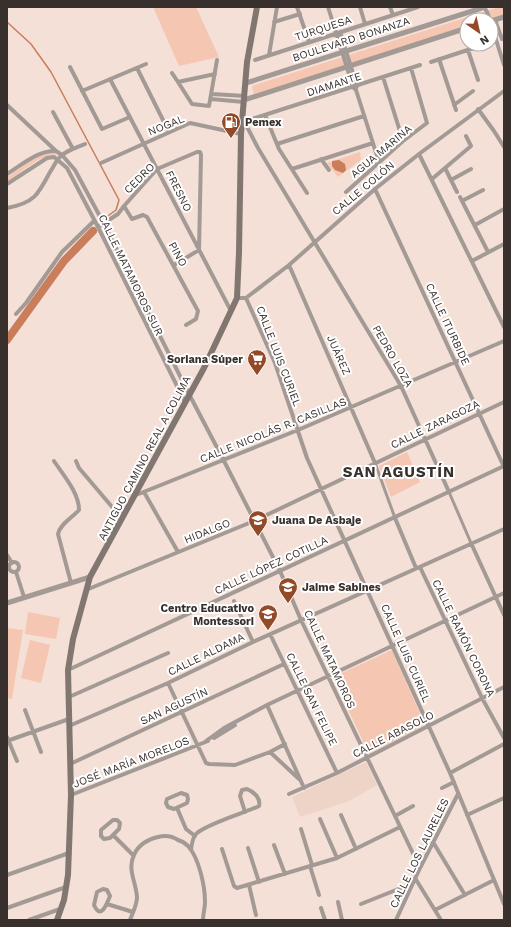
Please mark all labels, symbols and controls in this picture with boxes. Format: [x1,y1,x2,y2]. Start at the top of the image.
north arrow [459,12,499,52]
street label: TURQUESA [293,13,353,44]
street label: BOULEVARD BONANZA [291,14,411,65]
text: N [477,32,491,48]
street label: DIAMANTE [305,70,363,99]
fuel station icon: Pemex [220,111,242,139]
street label: NOGAL [146,112,187,139]
place label: Pemex [245,116,282,129]
street label: AGUA MARINA [348,122,414,181]
street label: CALLE COLÓN [329,158,397,218]
street label: CEDRO [121,160,157,196]
street label: FRESNO [163,168,194,214]
street label: CALLE MATAMOROS SUR [95,212,166,338]
street label: PINO [166,240,190,269]
street label: CALLE ITURBIDE [423,281,472,367]
street label: CALLE LUIS CURIEL [253,304,304,409]
street label: PEDRO LOZA [370,323,416,390]
street label: JUÁREZ [324,333,354,377]
supermarket icon: Soriana Súper [246,348,268,376]
place label: Soriana Súper [167,353,243,366]
street label: ANTIGUO CAMINO REAL A COLIMA [95,374,193,543]
street label: CALLE NICOLÁS R. CASILLAS [198,394,348,466]
street label: CALLE ZARAGOZA [389,397,482,452]
district label: SAN AGUSTÍN [343,463,455,481]
school or university icon: Juana De Asbaje [247,509,269,537]
place label: Juana De Asbaje [272,514,361,527]
street label: HIDALGO [182,516,232,547]
street label: CALLE LÓPEZ COTILLA [212,533,330,597]
school or university icon: Jaime Sabines [277,576,299,604]
street label: CALLE RAMÓN CORONA [429,577,499,699]
place label: Jaime Sabines [302,581,381,594]
place label: Centro Educativo Montessori [161,602,254,628]
street label: CALLE LUIS CURIEL [378,602,433,705]
school or university icon: Centro Educativo Montessori [257,603,279,631]
street label: CALLE MATAMOROS [301,608,358,711]
street label: CALLE ALDAMA [166,630,247,679]
street label: CALLE SAN FELIPE [283,651,340,748]
street label: SAN AGUSTÍN [138,684,210,728]
street label: CALLE ABASOLO [350,708,436,761]
street label: JOSÉ MARÍA MORELOS [71,733,191,791]
street label: CALLE LOS LAURELES [387,796,452,910]

